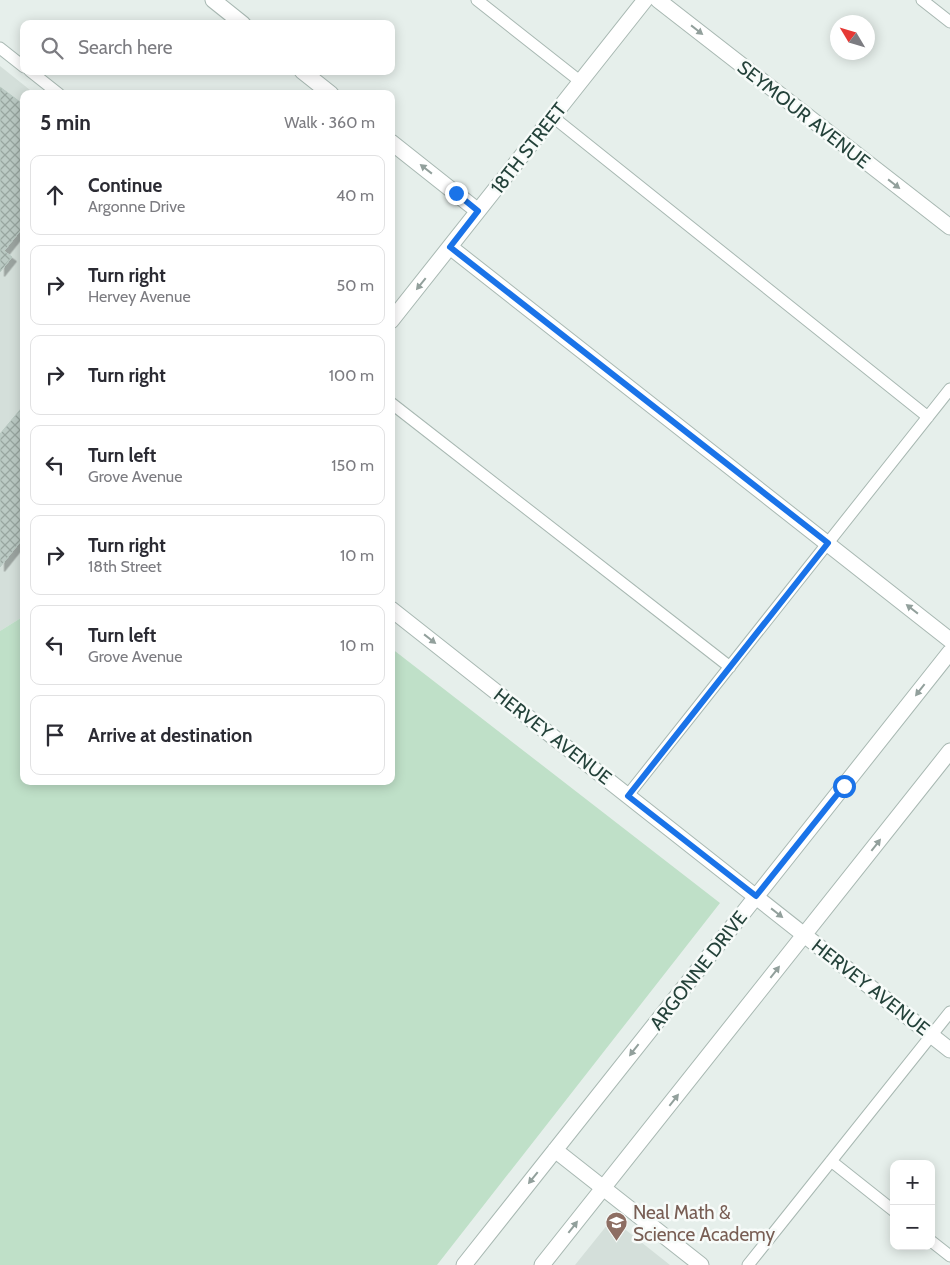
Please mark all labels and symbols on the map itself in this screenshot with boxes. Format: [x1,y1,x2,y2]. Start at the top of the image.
north arrow [830,15,875,60]
one-way arrow [690,25,704,35]
street label: SEYMOUR AVENUE [733,55,875,173]
street label: 18TH STREET [486,98,571,198]
one-way arrow [420,164,433,175]
one-way arrow [887,178,900,189]
route end [445,182,468,205]
one-way arrow [415,277,426,290]
one-way arrow [906,604,919,615]
one-way arrow [423,634,436,645]
street label: HERVEY AVENUE [489,683,616,789]
one-way arrow [914,683,925,696]
route start [833,775,856,798]
one-way arrow [870,839,881,852]
street label: ARGONNE DRIVE [645,906,752,1034]
one-way arrow [770,908,783,919]
street label: HERVEY AVENUE [807,934,934,1040]
one-way arrow [769,966,780,979]
one-way arrow [629,1044,639,1057]
one-way arrow [668,1093,679,1106]
one-way arrow [528,1171,539,1184]
place label: Neal Math & Science Academy [633,1201,776,1246]
school or university icon: Neal Math & Science Academy [605,1211,629,1242]
one-way arrow [567,1221,578,1234]

